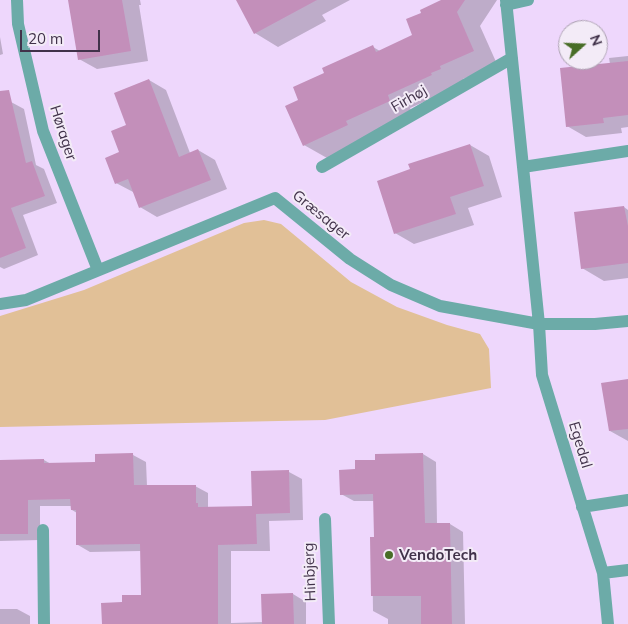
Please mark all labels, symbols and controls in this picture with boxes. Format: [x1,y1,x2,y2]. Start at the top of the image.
scale bar [22,20,102,52]
north arrow [558,20,608,70]
text: 20 m [28,29,63,48]
text: N [586,32,606,48]
street label: Firhøj [388,82,430,116]
street label: Hørager [46,103,80,163]
street label: Græsager [289,186,353,244]
street label: Egedal [564,420,596,470]
street label: Hinbjerg [300,542,320,602]
place label: VendoTech [399,546,477,564]
marker: VendoTech [383,549,395,561]

